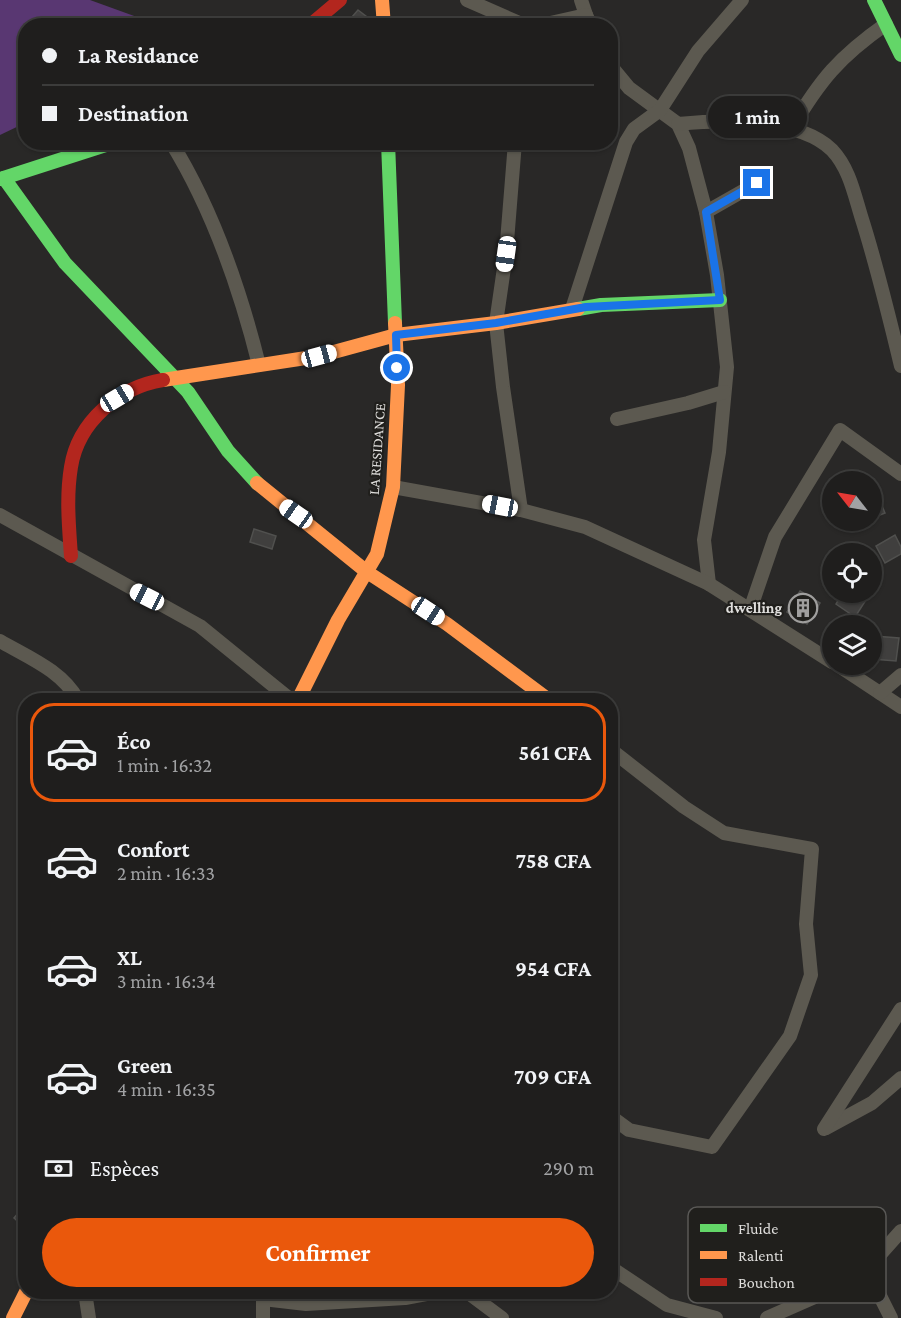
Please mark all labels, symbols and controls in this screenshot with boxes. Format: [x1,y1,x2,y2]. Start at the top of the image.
text: La Residance [78,43,199,68]
callout: 1 min [708,96,807,138]
text: Destination [78,101,188,126]
text: 1 min [735,106,780,128]
route end [743,169,770,196]
car [495,235,517,273]
car [299,343,339,369]
route start [383,354,410,381]
car [97,381,137,415]
street label: LA RESIDANCE [366,402,388,496]
north arrow [822,471,882,531]
map controls [822,471,882,675]
car [481,494,519,518]
car [276,496,316,532]
button: locate [822,543,882,603]
car [127,581,167,613]
building icon: dwelling [787,592,819,624]
car [408,594,448,628]
place label: dwelling [726,600,782,616]
button: layers [822,615,882,675]
icon: car [45,726,99,780]
text: Éco [117,729,151,754]
text: 561 CFA [518,740,591,765]
text: 1 min · 16:32 [117,754,212,776]
icon: car [45,834,99,888]
text: Confort [117,837,190,862]
text: 758 CFA [515,848,591,873]
text: 2 min · 16:33 [117,862,215,884]
icon: car [45,942,99,996]
text: XL [117,945,142,970]
text: 954 CFA [515,956,591,981]
text: 3 min · 16:34 [117,970,216,992]
icon: car [45,1050,99,1104]
text: Green [117,1053,173,1078]
text: 709 CFA [514,1064,591,1089]
text: 4 min · 16:35 [117,1078,216,1100]
icon: cash [42,1152,75,1185]
text: Espèces [90,1156,159,1181]
text: 290 m [543,1157,594,1179]
legend [688,1207,886,1303]
button: Confirmer [42,1218,594,1287]
text: Fluide [738,1220,778,1237]
text: Ralenti [738,1247,783,1264]
text: Bouchon [738,1274,795,1291]

